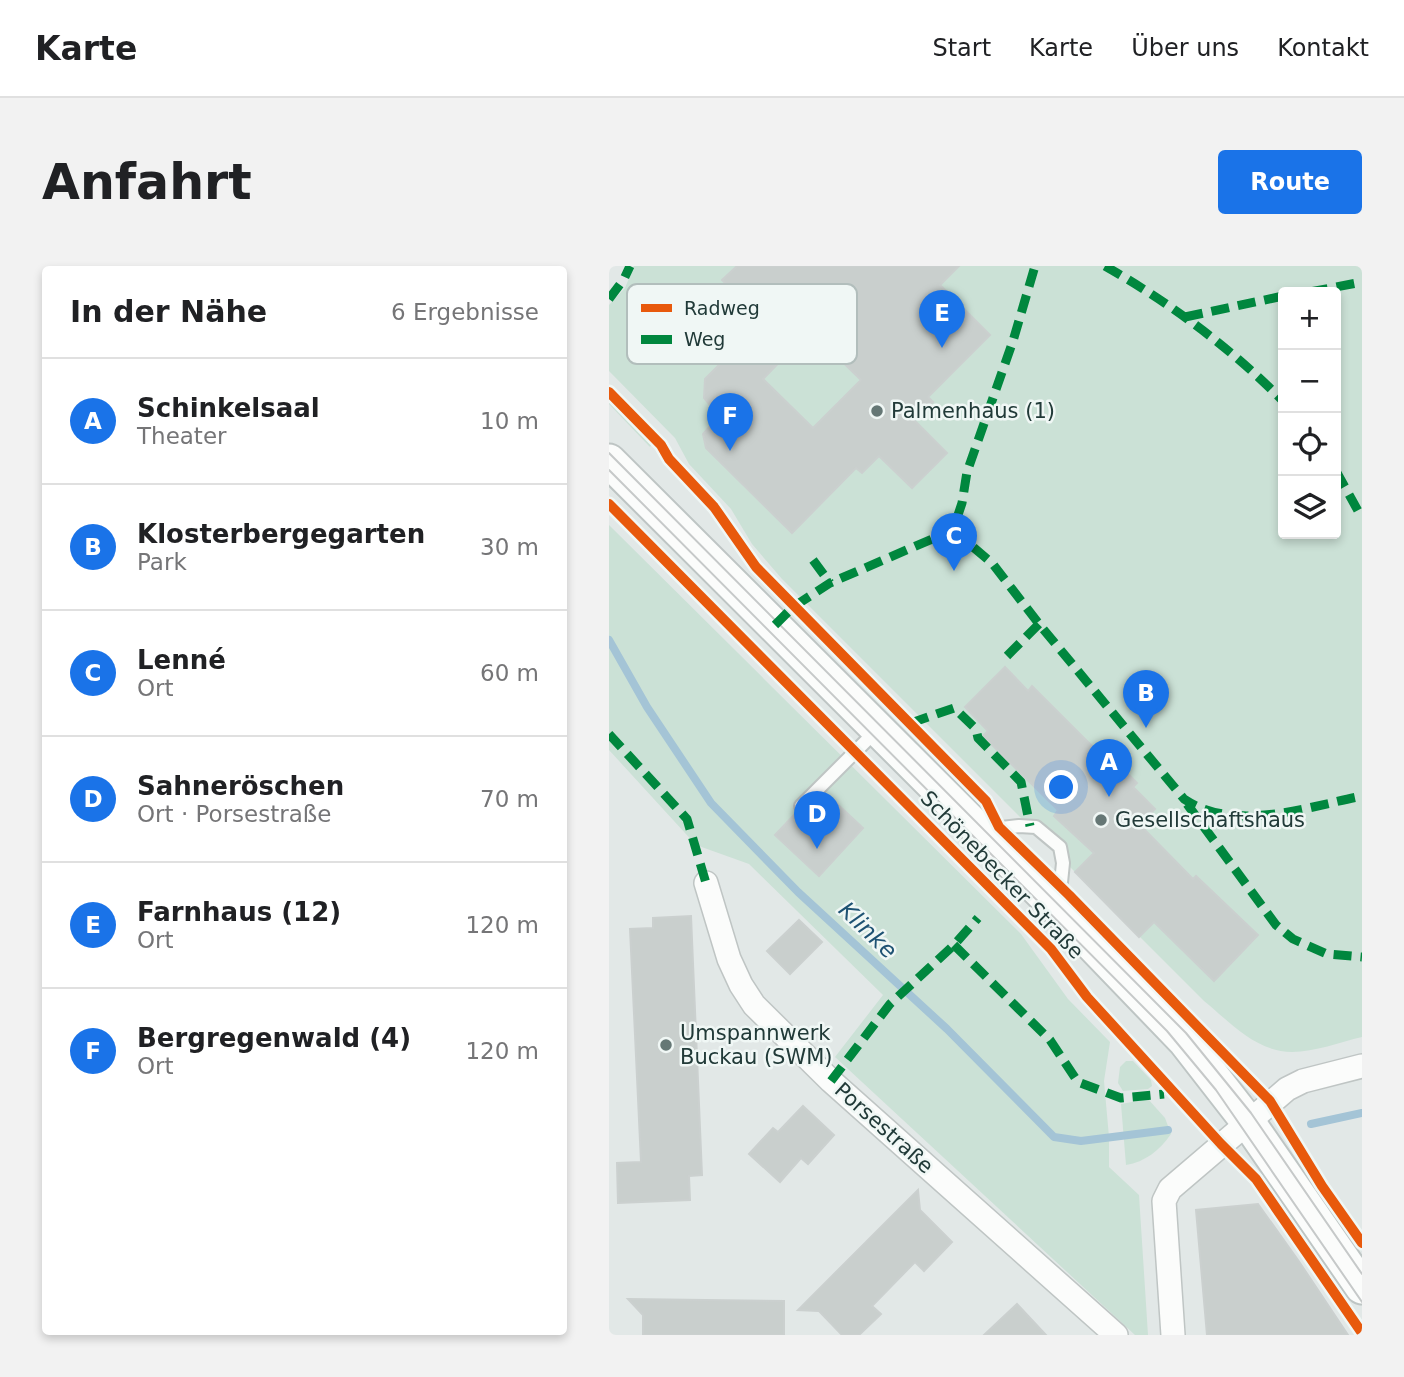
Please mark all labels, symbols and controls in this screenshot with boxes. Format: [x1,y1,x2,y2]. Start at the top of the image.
text: Karte [35,29,137,68]
text: Start [932,34,991,62]
text: Karte [1029,34,1093,62]
text: Über uns [1131,34,1239,62]
text: Kontakt [1277,34,1369,62]
button: Route [1218,150,1362,214]
text: Anfahrt [42,154,252,211]
legend [627,284,857,364]
map controls [1278,287,1341,539]
button: + [1278,287,1341,350]
pin: E [919,290,965,348]
text: In der Nähe [70,294,267,329]
text: Radweg [684,297,760,319]
text: 6 Ergebnisse [391,299,539,325]
text: Weg [684,328,725,350]
button: − [1278,350,1341,413]
text: Schinkelsaal [137,393,320,423]
pin: F [707,393,753,451]
place label: Palmenhaus (1) [891,399,1055,423]
marker: Palmenhaus (1) [869,403,885,419]
text: A [84,408,102,434]
text: 10 m [480,408,539,434]
button: locate [1278,413,1341,476]
text: Theater [137,423,227,449]
button: layers [1278,476,1341,539]
pin: C [931,513,977,571]
text: Klosterbergegarten [137,519,425,549]
text: B [84,534,102,560]
text: 30 m [480,534,539,560]
text: Park [137,549,187,575]
text: Lenné [137,645,226,675]
text: C [85,660,101,686]
text: 60 m [480,660,539,686]
pin: B [1123,670,1169,728]
text: Ort [137,675,174,701]
pin: A [1086,739,1132,797]
your location [1044,770,1078,804]
text: Sahneröschen [137,771,344,801]
text: D [83,786,103,812]
text: 70 m [480,786,539,812]
street label: Schönebecker Straße [916,786,1088,964]
pin: D [794,791,840,849]
text: Ort · Porsestraße [137,801,331,827]
place label: Gesellschaftshaus [1115,808,1305,832]
marker: Gesellschaftshaus [1093,812,1109,828]
water label: Klinke [834,896,902,964]
text: Farnhaus (12) [137,897,341,927]
text: E [85,912,101,938]
text: 120 m [465,912,539,938]
text: Ort [137,927,174,953]
place label: Umspannwerk Buckau (SWM) [680,1021,833,1069]
text: Bergregenwald (4) [137,1023,411,1053]
marker: Umspannwerk Buckau (SWM) [658,1037,674,1053]
text: F [85,1038,101,1064]
text: 120 m [465,1038,539,1064]
text: Ort [137,1053,174,1079]
street label: Porsestraße [830,1078,938,1178]

